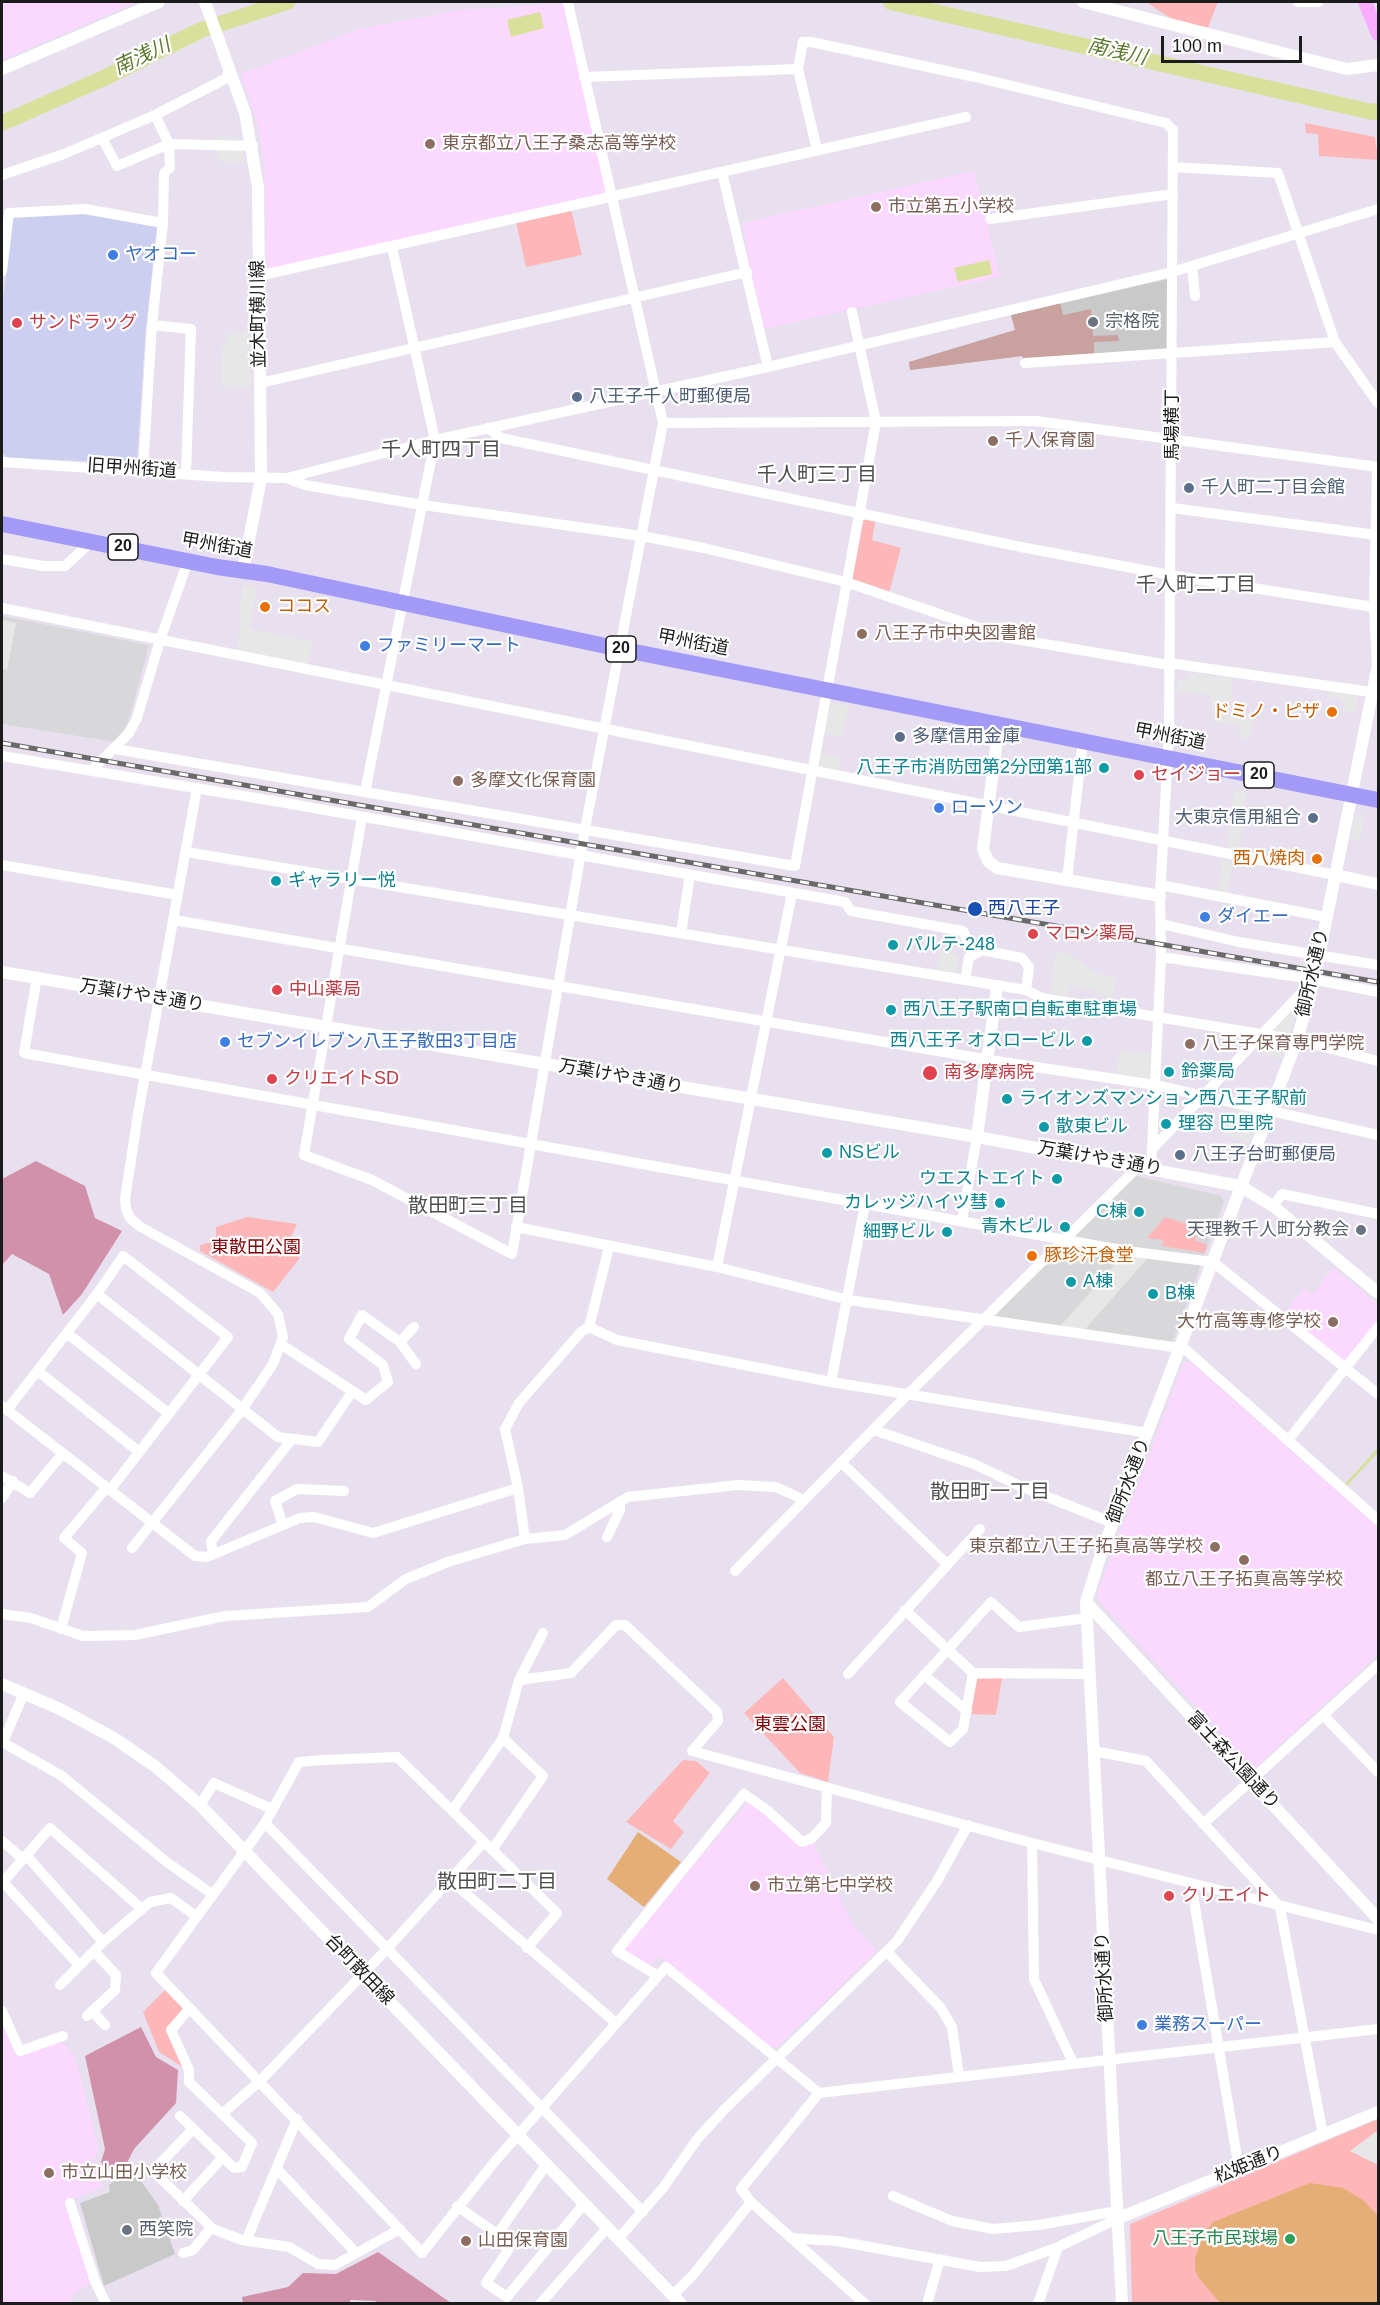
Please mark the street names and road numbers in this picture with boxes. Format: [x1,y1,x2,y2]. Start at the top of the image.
street label: 並木町横川線 [247,260,271,368]
street label: 馬場横丁 [1162,389,1184,461]
street label: 旧甲州街道 [86,455,178,483]
street label: 甲州街道 [180,529,254,563]
road number: 20 [108,534,138,560]
street label: 甲州街道 [656,626,730,660]
road number: 20 [606,636,636,662]
street label: 甲州街道 [1133,720,1207,754]
road number: 20 [1244,762,1274,788]
street label: 御所水通り [1292,927,1334,1019]
street label: 万葉けやき通り [78,975,206,1017]
street label: 万葉けやき通り [557,1055,685,1099]
street label: 万葉けやき通り [1036,1137,1164,1181]
street label: 御所水通り [1103,1435,1155,1527]
street label: 富士森公園通り [1182,1708,1284,1814]
street label: 台町散田線 [320,1930,398,2010]
street label: 御所水通り [1092,1931,1118,2023]
street label: 松姫通り [1212,2142,1286,2188]

